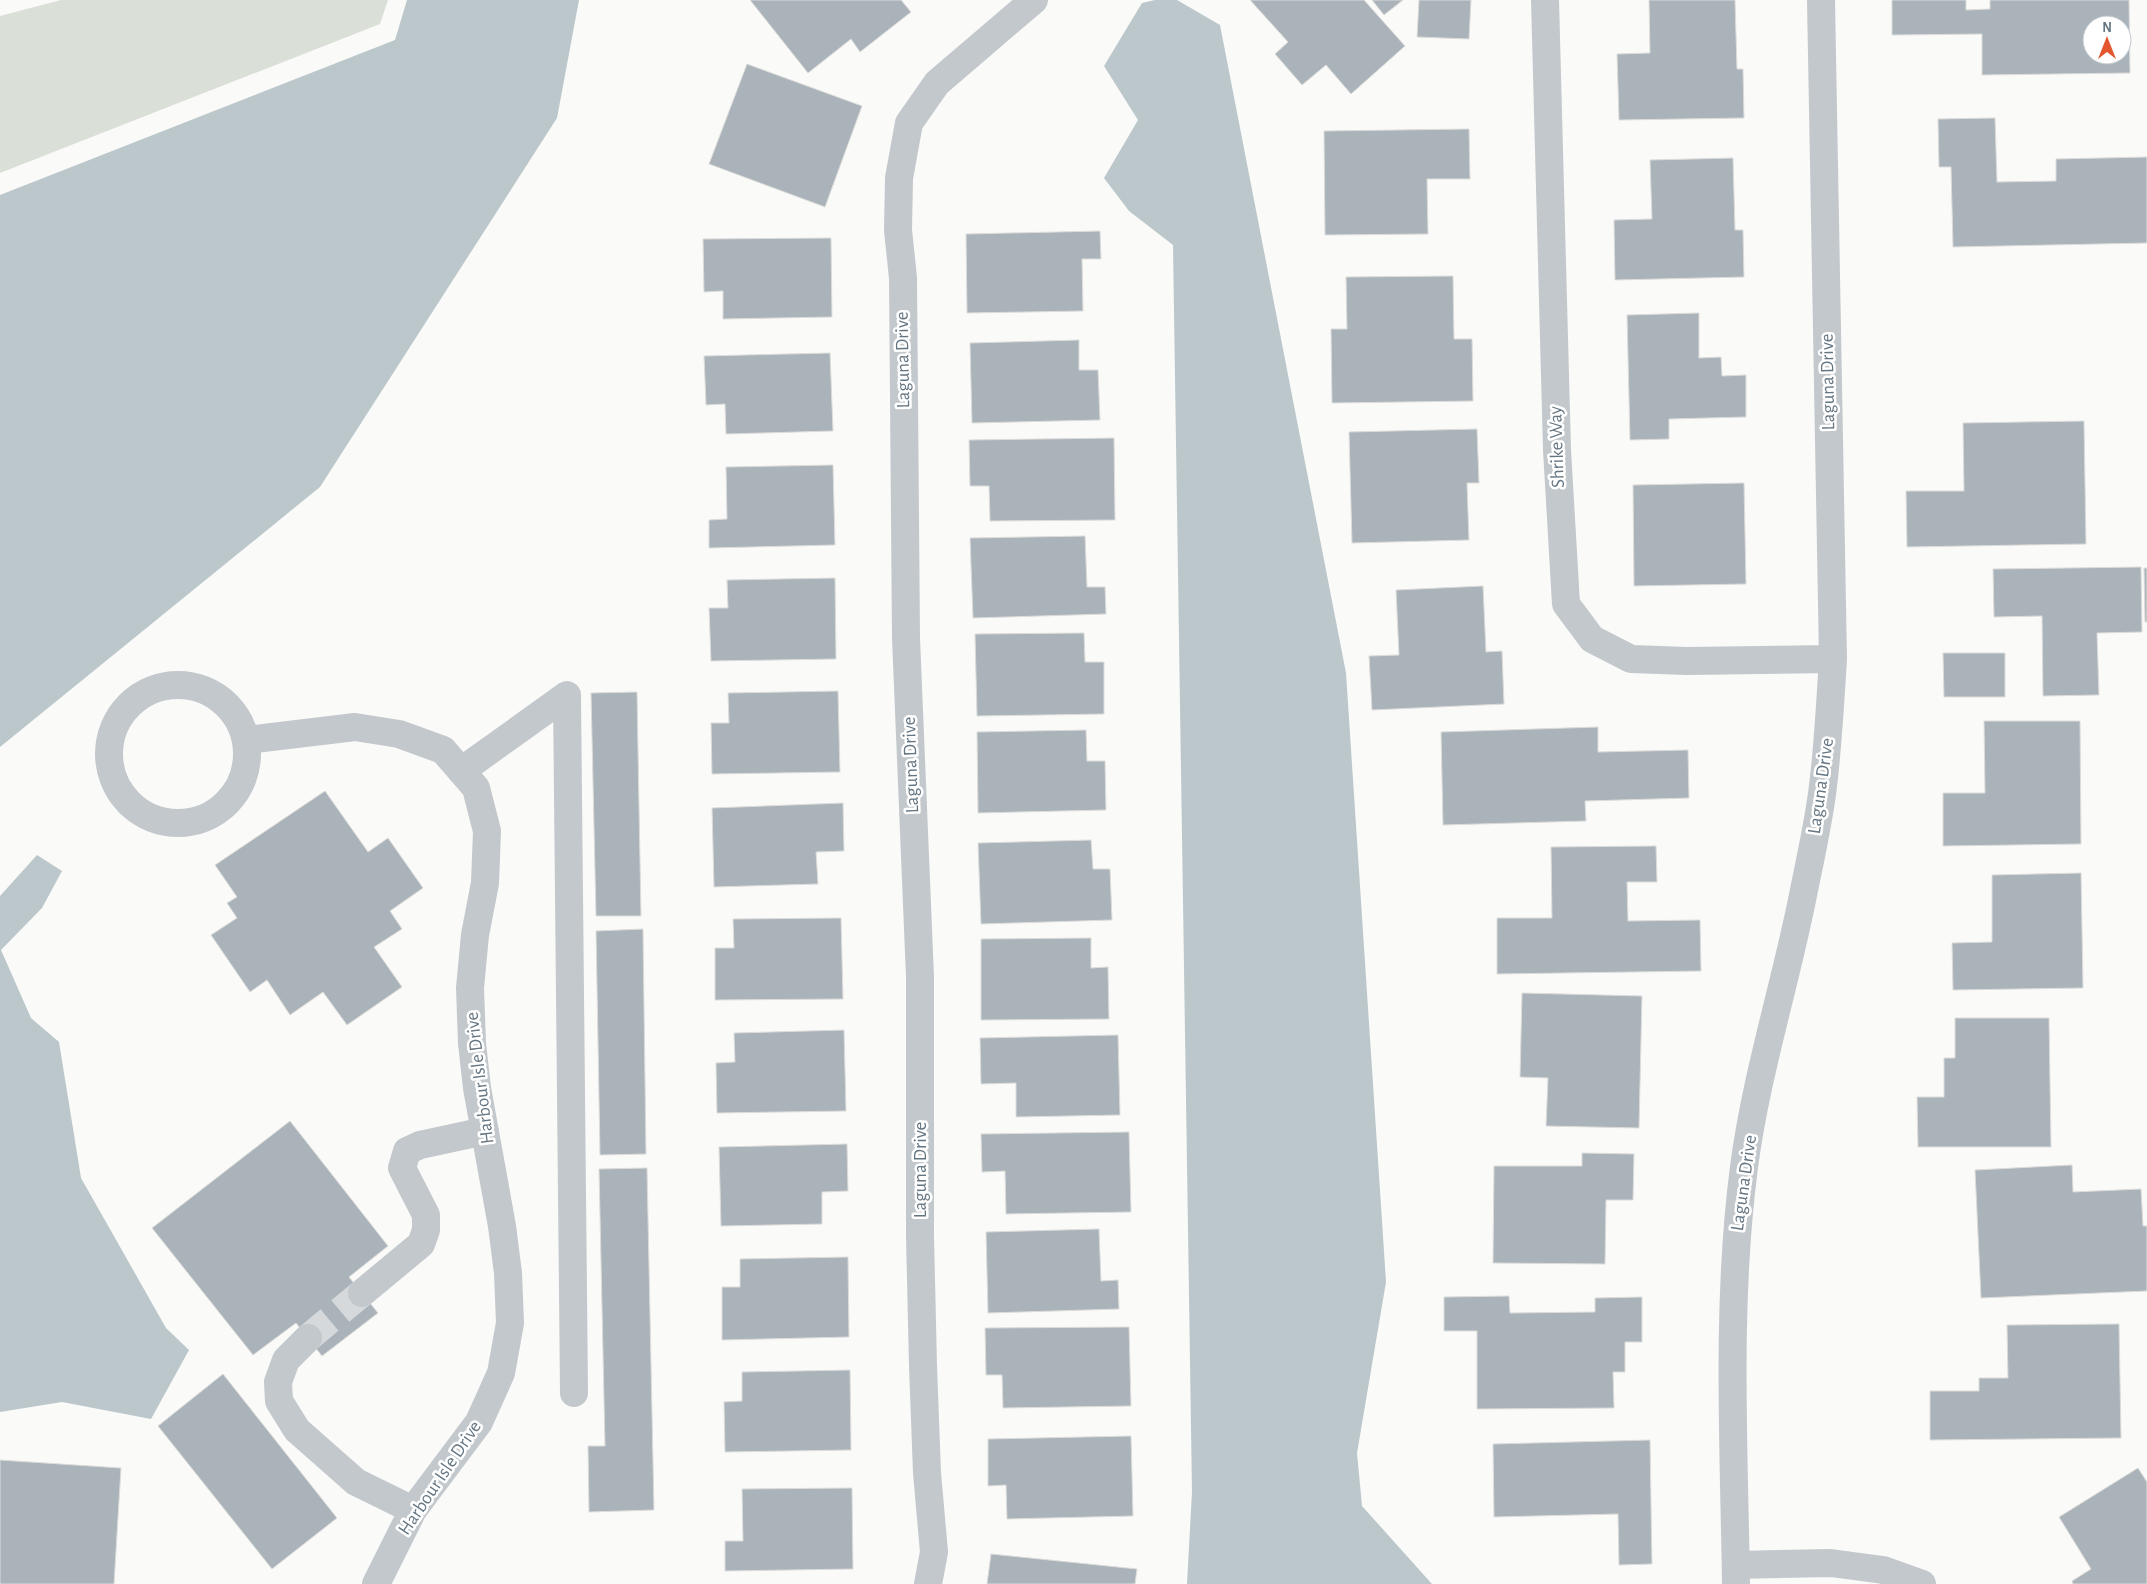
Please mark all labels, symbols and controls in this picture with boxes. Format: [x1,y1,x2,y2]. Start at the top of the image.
north arrow [2082,15,2132,65]
text: N [2102,21,2112,35]
street label: Laguna Drive [893,311,913,409]
street label: Laguna Drive [1818,333,1838,431]
street label: Shrike Way [1546,406,1568,488]
street label: Laguna Drive [900,716,922,814]
street label: Laguna Drive [1805,737,1837,835]
street label: Harbour Isle Drive [462,1011,498,1145]
street label: Laguna Drive [911,1122,930,1218]
street label: Laguna Drive [1728,1134,1760,1232]
street label: Harbour Isle Drive [395,1418,485,1538]

